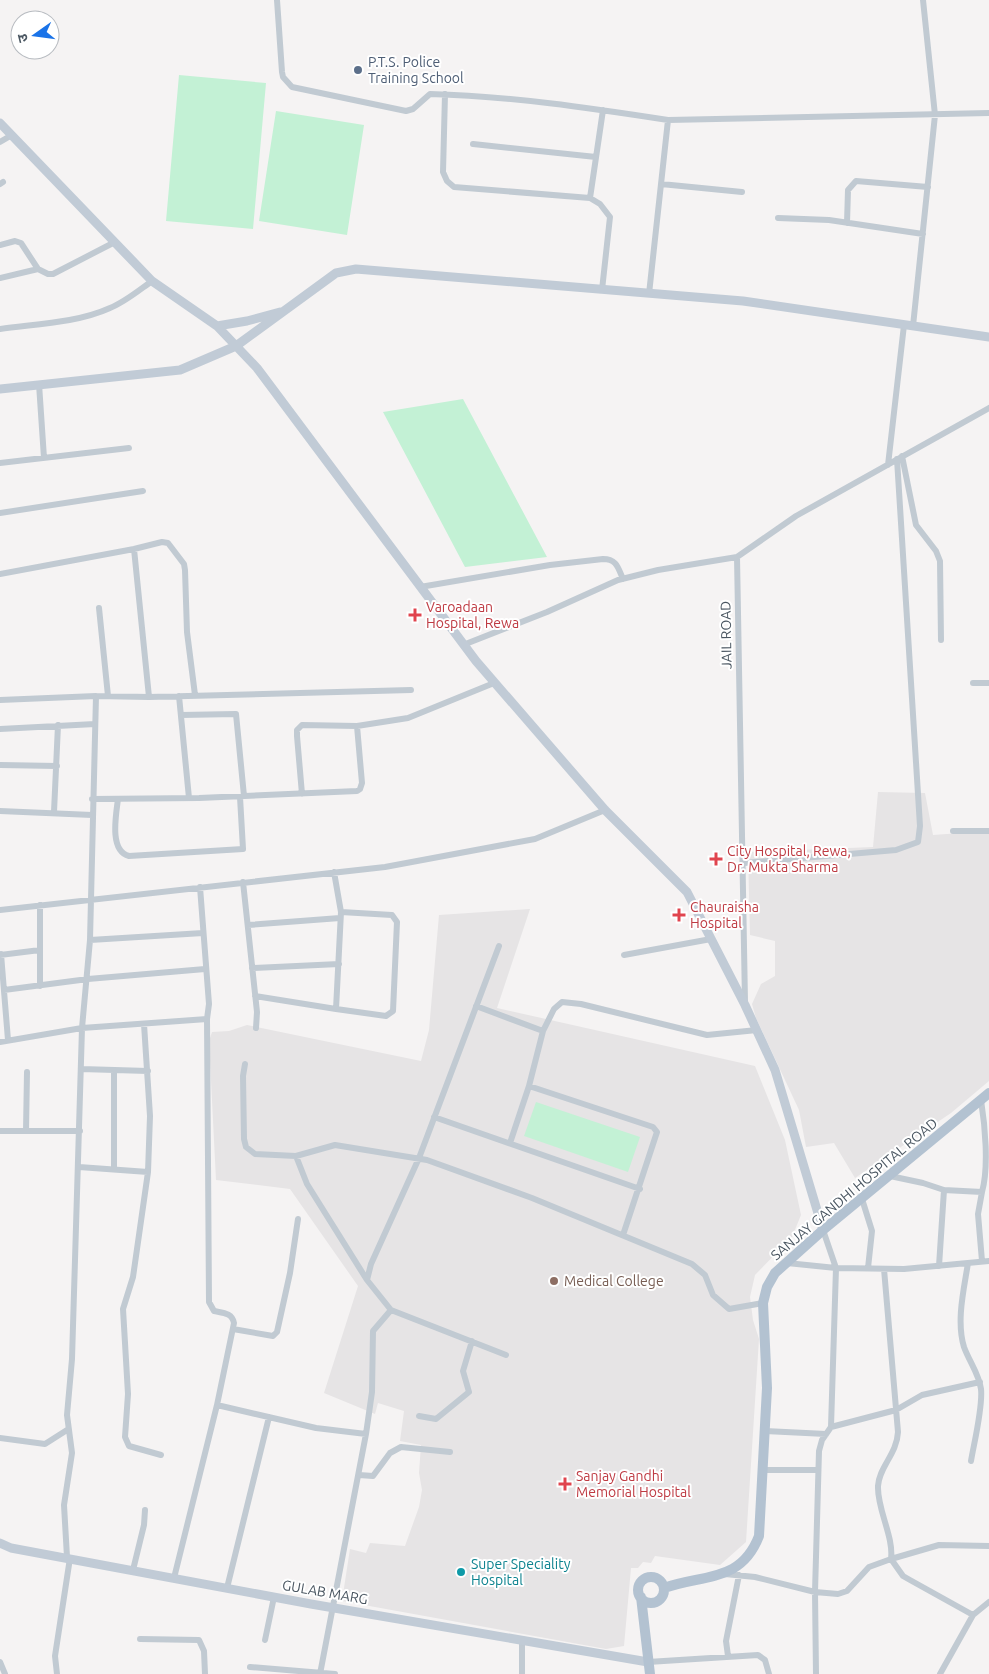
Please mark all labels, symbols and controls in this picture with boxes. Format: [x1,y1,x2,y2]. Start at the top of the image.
north arrow [10,10,60,60]
text: उ [13,31,31,44]
place label: P.T.S. Police Training School [368,54,464,86]
marker: P.T.S. Police Training School [352,64,364,76]
place label: Varoadaan Hospital, Rewa [426,599,519,631]
street label: JAIL ROAD [717,601,735,669]
marker: Varoadaan Hospital, Rewa [408,608,422,622]
place label: City Hospital, Rewa, Dr. Mukta Sharma [727,843,851,875]
marker: City Hospital, Rewa, Dr. Mukta Sharma [709,852,723,866]
place label: Chauraisha Hospital [690,899,759,931]
marker: Chauraisha Hospital [672,908,686,922]
street label: SANJAY GANDHI HOSPITAL ROAD [768,1115,941,1263]
place label: Medical College [564,1273,664,1289]
marker: Medical College [548,1275,560,1287]
place label: Sanjay Gandhi Memorial Hospital [576,1468,691,1500]
marker: Sanjay Gandhi Memorial Hospital [558,1477,572,1491]
place label: Super Speciality Hospital [471,1556,571,1588]
marker: Super Speciality Hospital [455,1566,467,1578]
street label: GULAB MARG [281,1577,369,1607]

